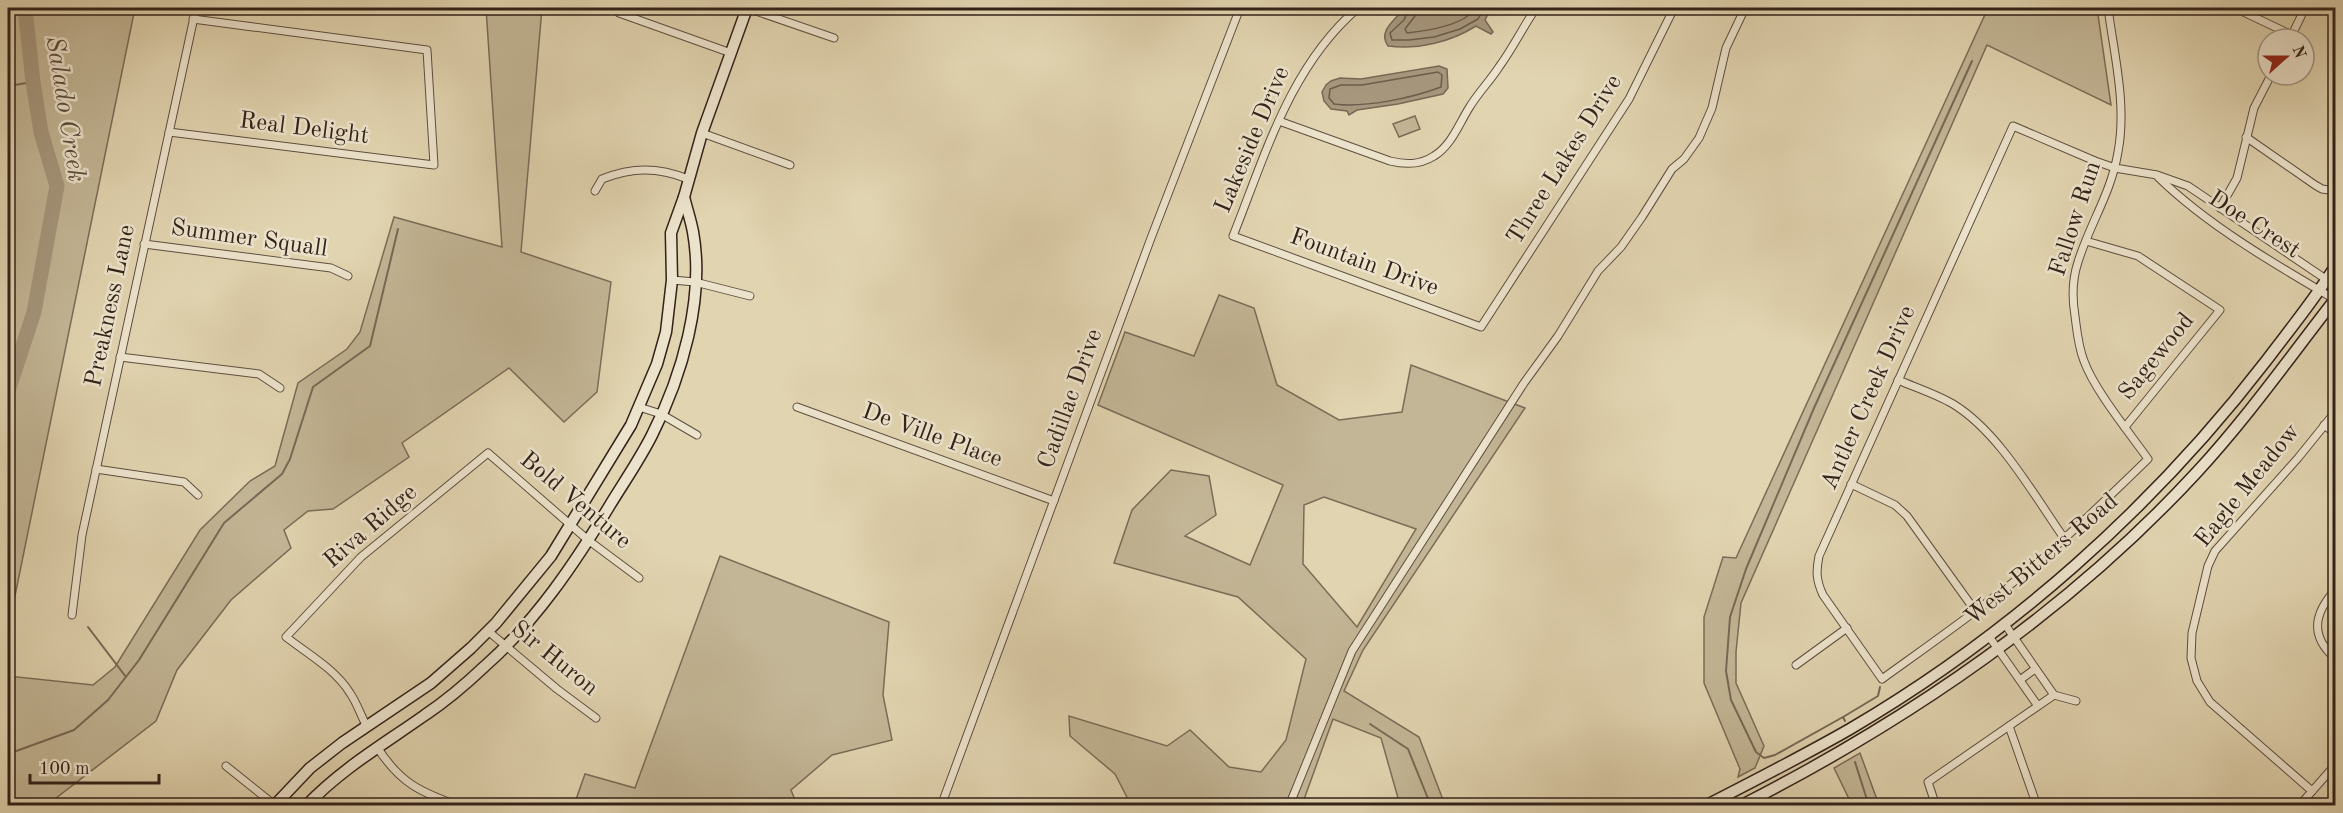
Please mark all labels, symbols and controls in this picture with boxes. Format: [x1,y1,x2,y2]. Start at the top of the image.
north arrow [2256,27,2316,87]
water label: Salado Creek [41,34,89,184]
text: N [2288,44,2308,62]
street label: Lakeside Drive [1211,63,1295,217]
street label: Three Lakes Drive [1503,71,1627,249]
street label: Real Delight [238,109,370,149]
street label: Fallow Run [2046,159,2106,279]
street label: Doe Crest [2204,187,2304,263]
street label: Summer Squall [169,216,329,262]
street label: Preakness Lane [82,223,140,389]
street label: Fountain Drive [1286,225,1442,301]
street label: Antler Creek Drive [1818,302,1920,494]
street label: Sagewood [2115,309,2199,405]
street label: Cadillac Drive [1035,326,1107,472]
street label: De Ville Place [859,400,1005,472]
street label: Eagle Meadow [2191,419,2305,552]
street label: Bold Venture [515,448,635,554]
street label: Riva Ridge [320,480,422,574]
street label: West Bitters Road [1961,489,2123,631]
street label: Sir Huron [506,617,602,701]
scale bar [30,747,159,785]
text: 100 m [39,760,90,778]

